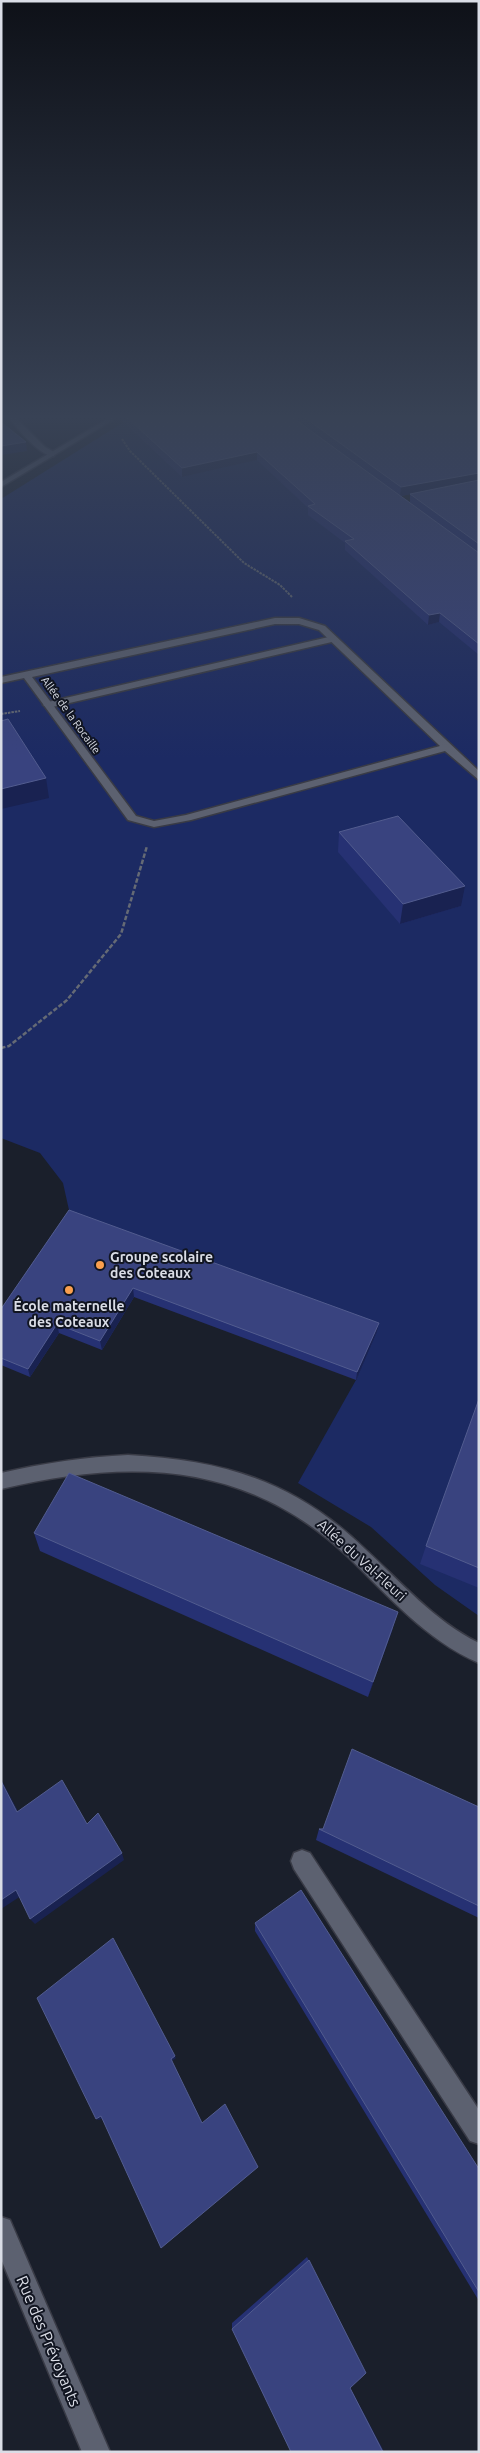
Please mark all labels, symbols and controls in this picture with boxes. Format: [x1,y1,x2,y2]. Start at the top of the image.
street label: Allée de la Rocaille [39,674,103,756]
place label: Groupe scolaire des Coteaux [110,1249,213,1281]
marker: Groupe scolaire des Coteaux [94,1259,106,1271]
marker: École maternelle des Coteaux [63,1284,75,1296]
place label: École maternelle des Coteaux [14,1297,124,1330]
street label: Allée du Val-Fleuri [314,1516,410,1604]
street label: Rue des Prévoyants [13,2273,85,2409]

